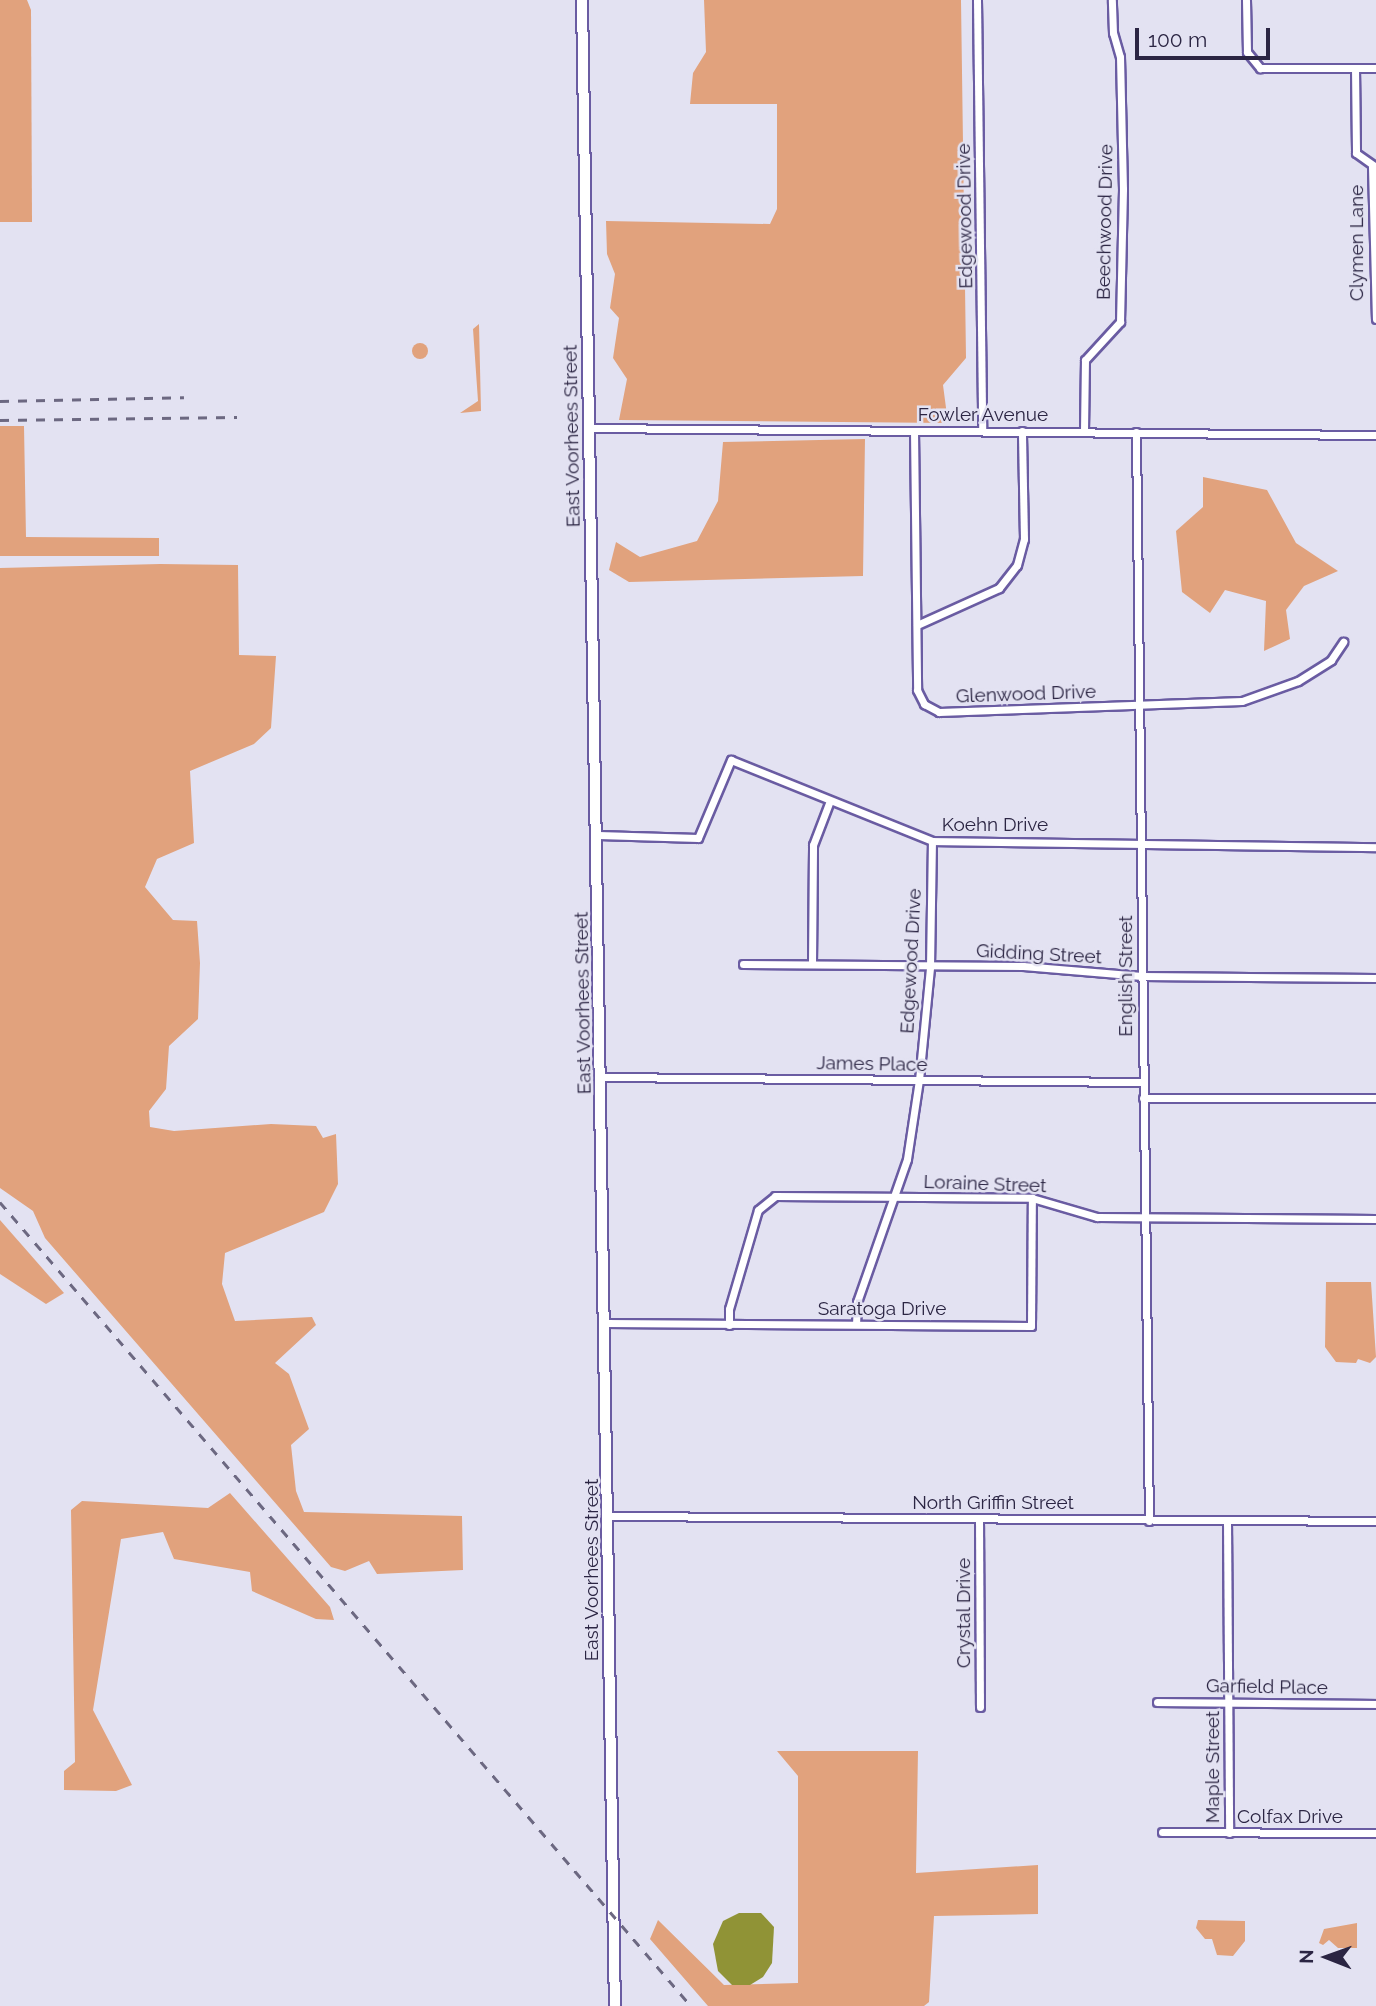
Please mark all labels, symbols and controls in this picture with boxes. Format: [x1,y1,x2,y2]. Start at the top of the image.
scale bar [1138,14,1273,58]
text: 100 m [1148,27,1207,52]
street label: Edgewood Drive [952,143,978,289]
street label: Beechwood Drive [1092,144,1118,300]
street label: Clymen Lane [1346,185,1368,301]
street label: East Voorhees Street [559,344,585,528]
street label: Fowler Avenue [917,404,1049,426]
street label: Glenwood Drive [955,680,1097,708]
street label: Koehn Drive [942,814,1048,836]
street label: Edgewood Drive [896,888,926,1034]
street label: East Voorhees Street [570,911,596,1095]
street label: English Street [1115,915,1137,1037]
street label: Gidding Street [976,939,1102,969]
street label: James Place [816,1052,928,1076]
street label: Loraine Street [923,1170,1047,1198]
street label: Saratoga Drive [818,1298,946,1320]
street label: East Voorhees Street [581,1478,603,1662]
street label: North Griffin Street [912,1492,1074,1514]
street label: Crystal Drive [953,1558,975,1668]
street label: Garfield Place [1206,1675,1328,1699]
street label: Maple Street [1202,1711,1224,1823]
street label: Colfax Drive [1237,1806,1343,1828]
north arrow [1292,1922,1362,1992]
text: N [1295,1949,1317,1964]

